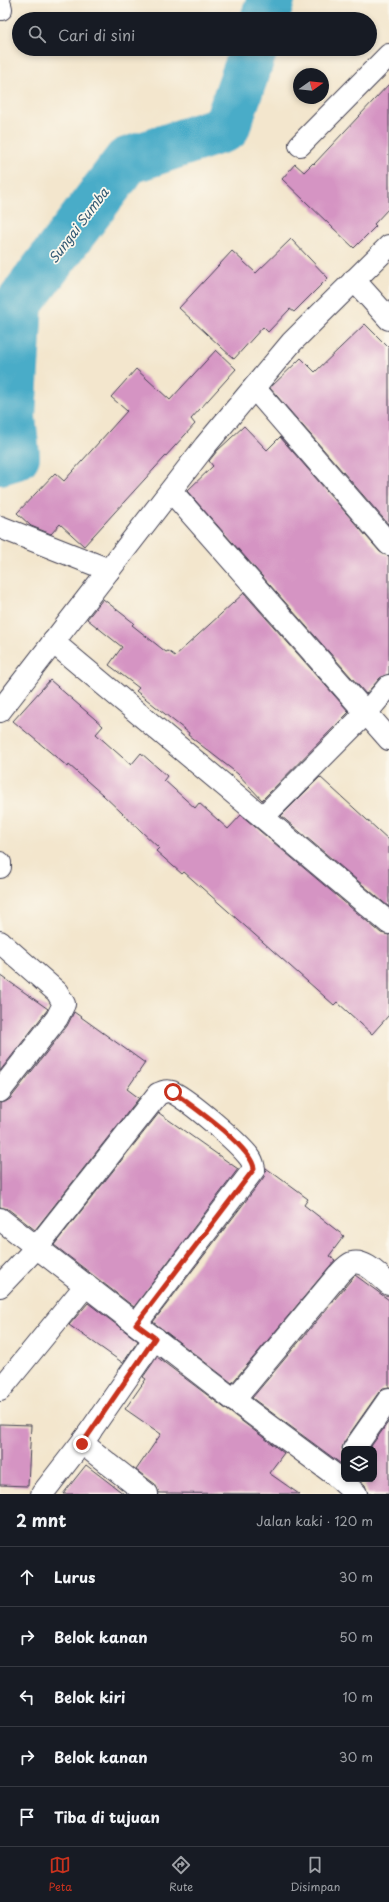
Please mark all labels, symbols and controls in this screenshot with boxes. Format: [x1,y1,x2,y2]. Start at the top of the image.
search box [12,12,377,56]
icon: search [26,23,48,45]
text: Cari di sini [58,23,135,46]
north arrow [293,68,329,104]
water label: Sungai Sumba [43,183,113,267]
route start [164,1083,182,1101]
route end [73,1435,91,1453]
map controls [341,1446,377,1482]
button: layers [341,1446,377,1482]
text: 2 mnt [16,1507,67,1533]
text: Jalan kaki · 120 m [256,1511,373,1530]
text: Lurus [54,1565,95,1588]
icon: ahead [16,1566,38,1588]
text: 30 m [339,1567,373,1586]
text: Belok kanan [54,1625,148,1648]
icon: right [16,1626,38,1648]
text: 50 m [339,1627,373,1646]
text: Belok kiri [54,1685,125,1708]
icon: left [16,1686,38,1708]
text: 10 m [343,1687,373,1706]
text: Belok kanan [54,1745,148,1768]
icon: right [16,1746,38,1768]
text: 30 m [339,1747,373,1766]
text: Tiba di tujuan [54,1805,160,1828]
icon: arrive [16,1806,38,1828]
tab: Peta [48,1854,72,1895]
tab: Rute [169,1854,193,1895]
tab: Disimpan [290,1854,340,1895]

